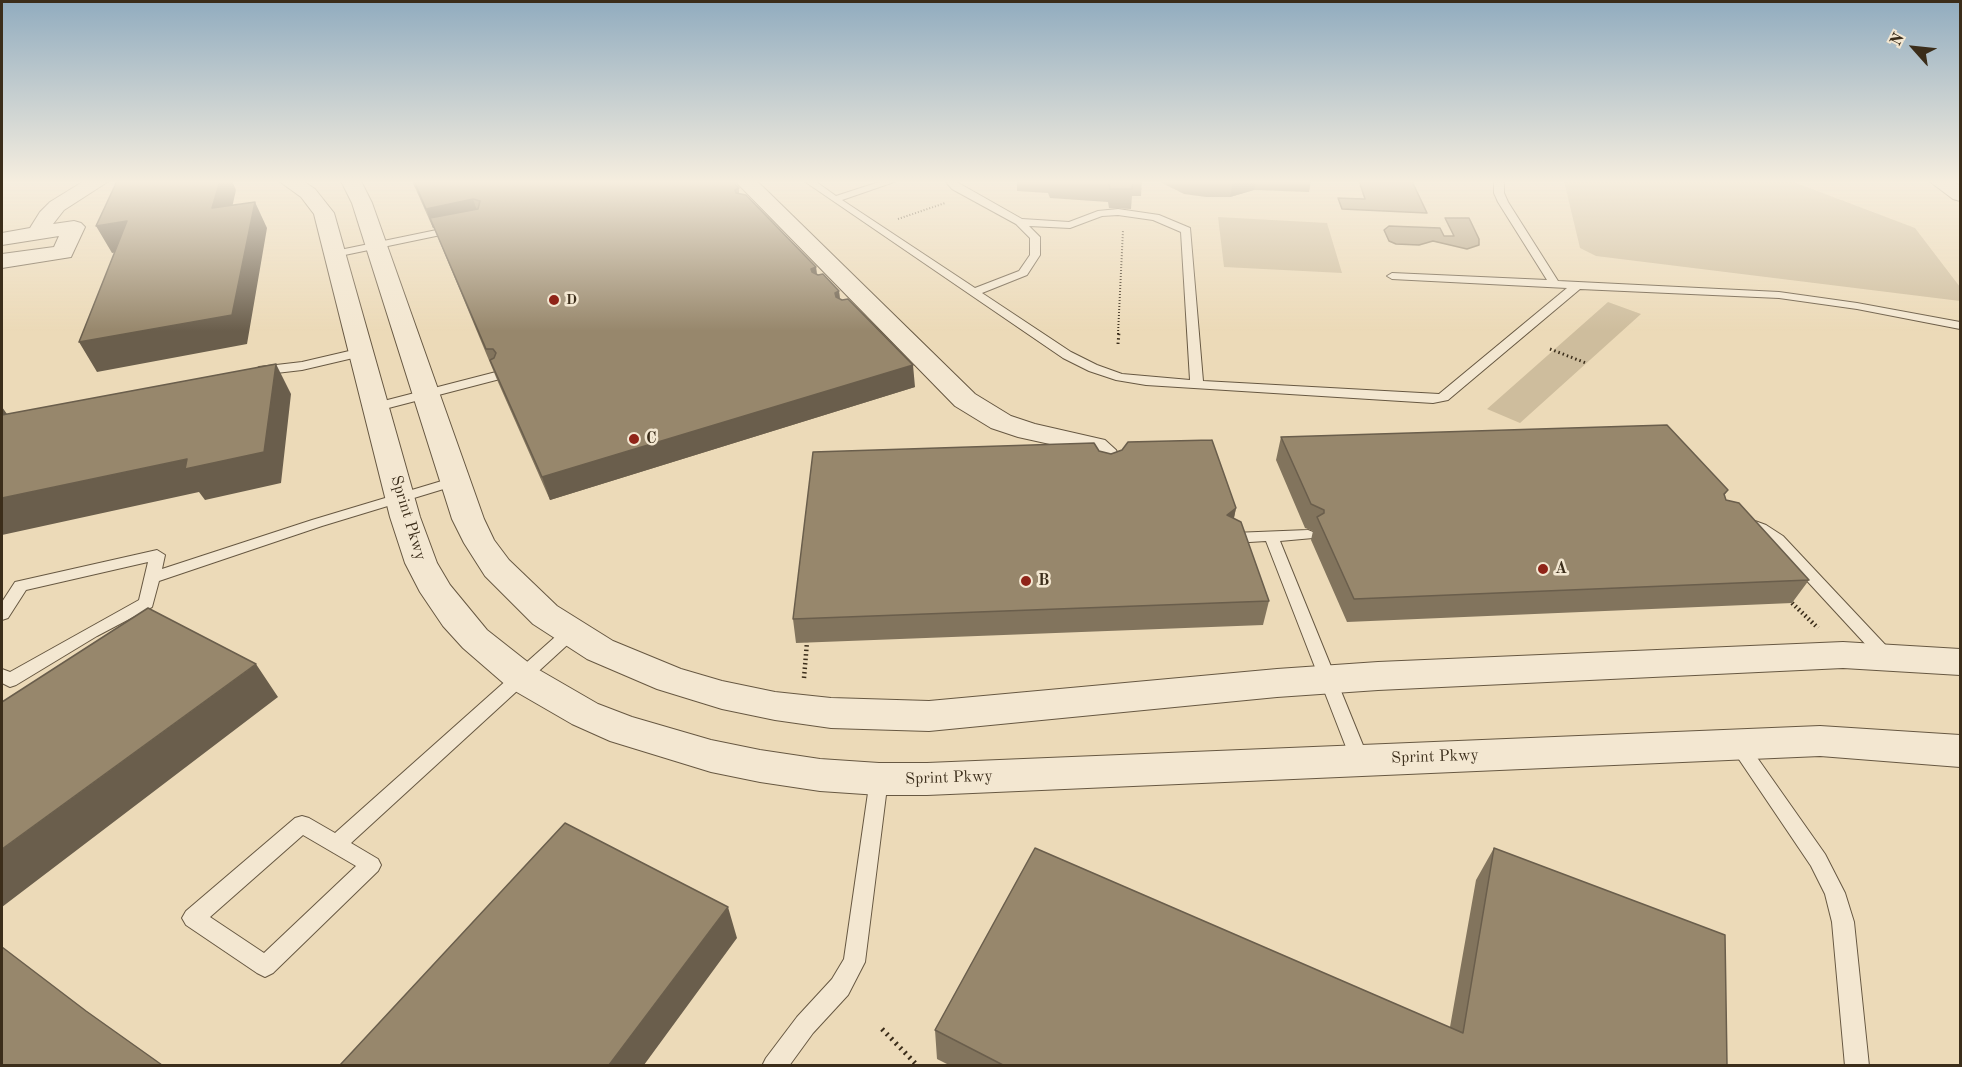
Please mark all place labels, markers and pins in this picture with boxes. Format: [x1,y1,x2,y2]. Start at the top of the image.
place label: D [566,292,577,308]
marker: D [547,293,561,307]
place label: C [646,429,657,449]
marker: C [627,432,641,446]
place label: A [1555,559,1567,579]
marker: A [1536,562,1550,576]
place label: B [1038,571,1049,591]
marker: B [1019,574,1033,588]

